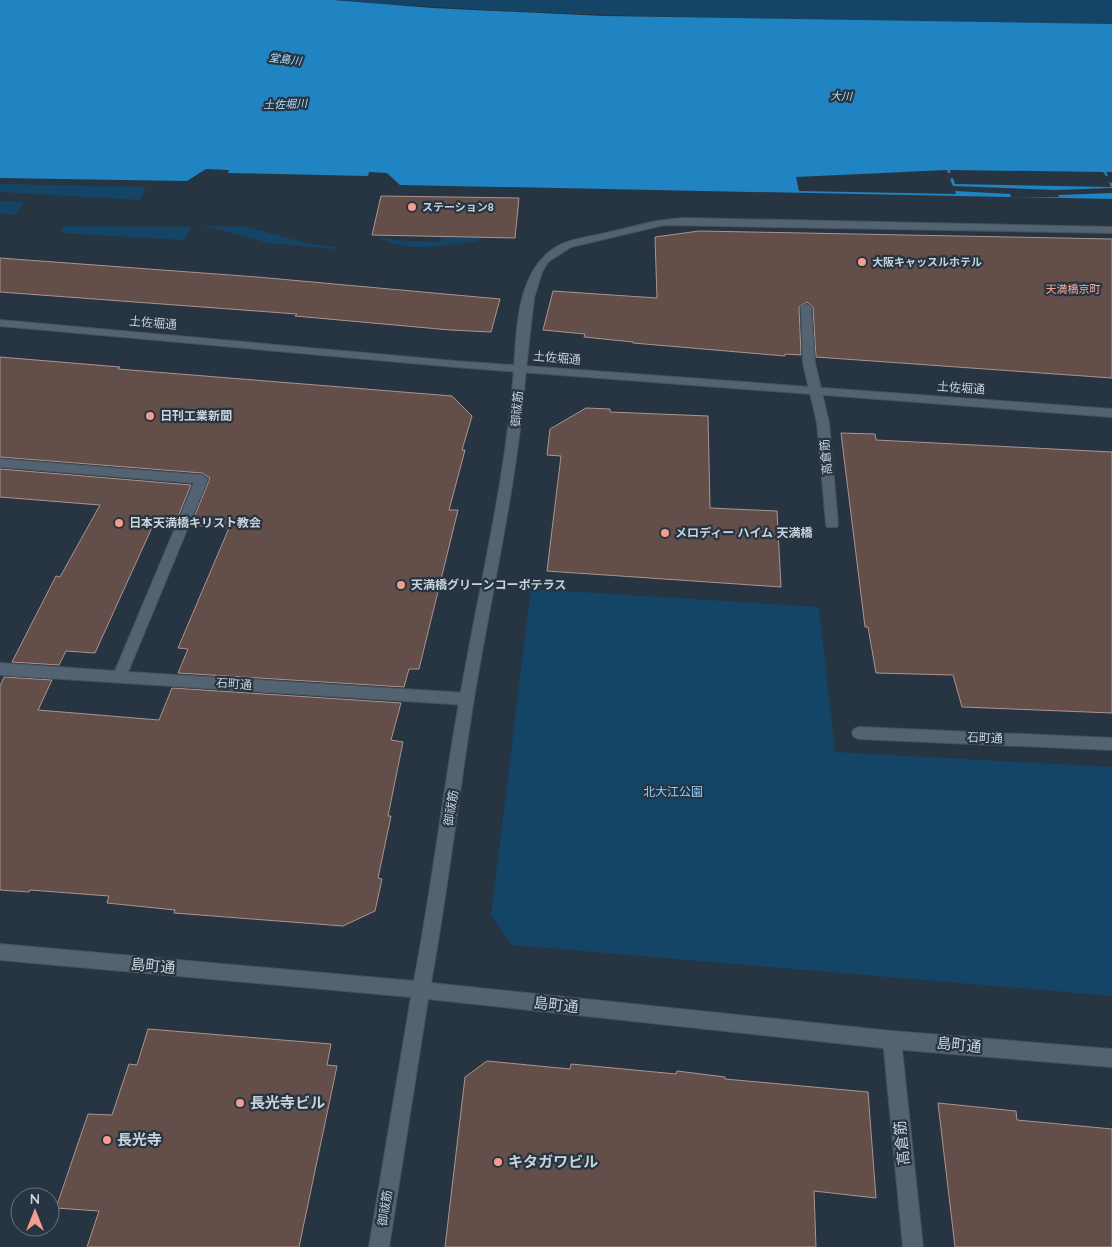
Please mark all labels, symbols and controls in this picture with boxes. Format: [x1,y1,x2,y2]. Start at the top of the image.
water label: 堂島川 [268,50,303,68]
water label: 大川 [830,89,853,103]
water label: 土佐堀川 [263,96,308,112]
place label: ステーション8 [422,200,494,214]
marker: ステーション8 [406,201,418,213]
place label: 大阪キャッスルホテル [872,255,982,269]
marker: 大阪キャッスルホテル [856,256,868,268]
district label: 天満橋京町 [1046,282,1101,296]
street label: 土佐堀通 [128,313,178,332]
street label: 土佐堀通 [532,348,582,367]
street label: 土佐堀通 [937,378,986,397]
street label: 御祓筋 [507,390,526,428]
place label: 日刊工業新聞 [160,408,232,423]
marker: 日刊工業新聞 [144,410,156,422]
street label: 高倉筋 [816,438,835,476]
place label: 日本天満橋キリスト教会 [129,515,261,530]
marker: 日本天満橋キリスト教会 [113,517,125,529]
place label: メロディー ハイム 天満橋 [675,525,813,540]
marker: メロディー ハイム 天満橋 [659,527,671,539]
place label: 天満橋グリーンコーポテラス [411,577,566,592]
marker: 天満橋グリーンコーポテラス [395,579,407,591]
street label: 石町通 [216,675,253,692]
street label: 石町通 [967,729,1003,746]
park label: 北大江公園 [643,784,703,799]
street label: 御祓筋 [440,789,461,827]
street label: 島町通 [130,954,176,977]
street label: 島町通 [533,993,579,1016]
street label: 島町通 [936,1033,982,1056]
place label: 長光寺ビル [250,1093,325,1112]
marker: 長光寺ビル [234,1097,246,1109]
street label: 高倉筋 [890,1120,913,1166]
place label: 長光寺 [117,1130,162,1149]
marker: 長光寺 [101,1134,113,1146]
place label: キタガワビル [508,1152,598,1171]
marker: キタガワビル [492,1156,504,1168]
north arrow [10,1187,60,1237]
street label: 御祓筋 [374,1189,395,1227]
text: N [30,1190,40,1208]

